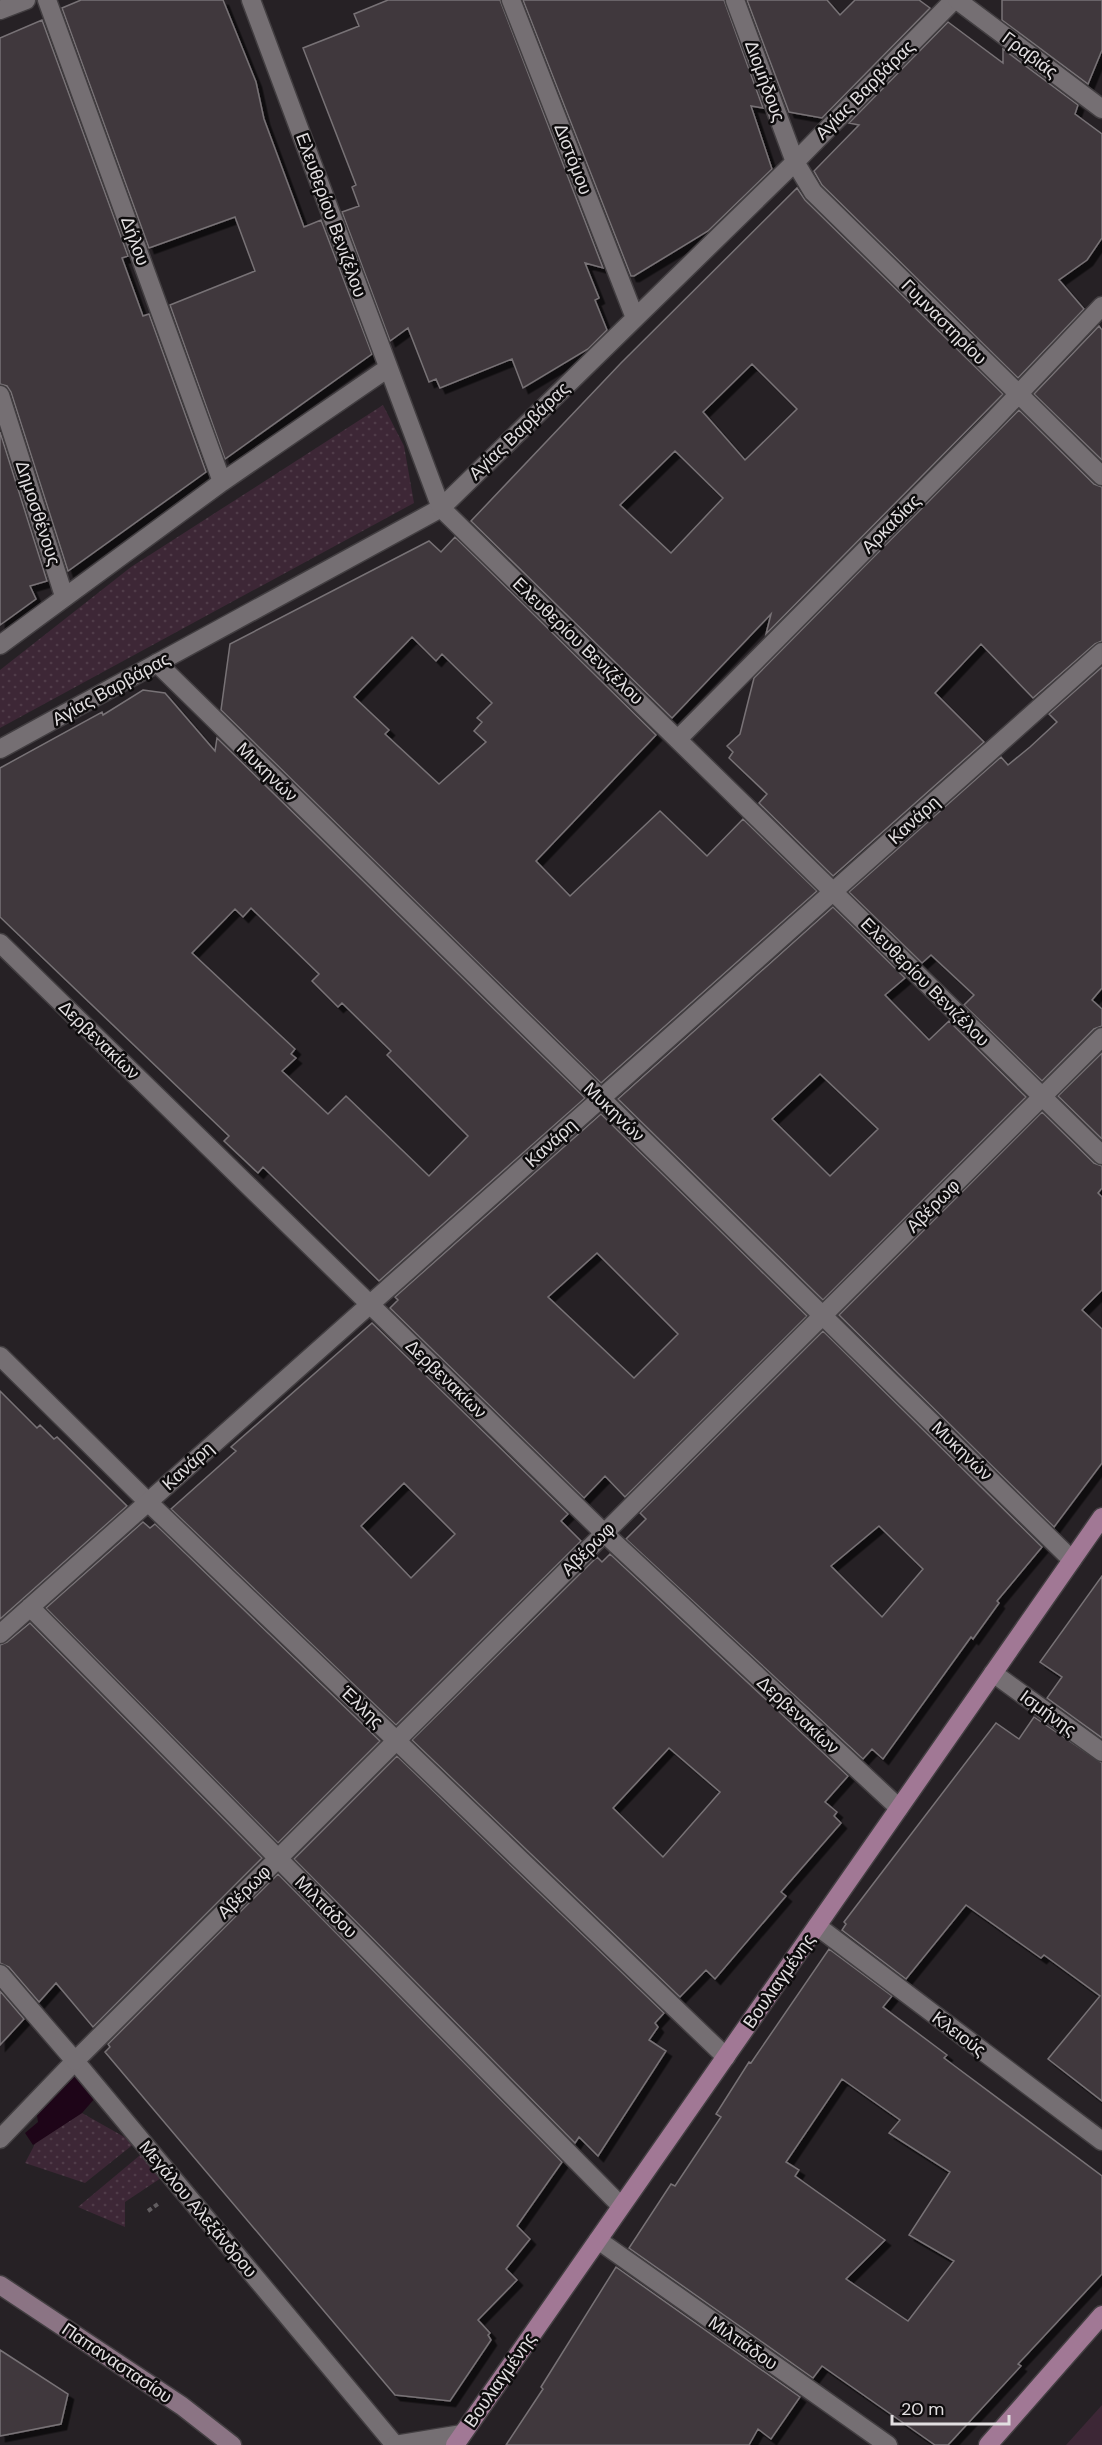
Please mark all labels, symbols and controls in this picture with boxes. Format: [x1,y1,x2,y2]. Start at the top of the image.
street label: Γραβιάς [997,26,1063,84]
street label: Αγίας Βαρβάρας [810,35,920,145]
street label: Διομήδους [739,37,791,125]
street label: Διστόμου [548,120,598,198]
street label: Ελευθερίου Βενιζέλου [290,129,372,301]
street label: Δήλου [115,213,155,269]
street label: Γυμναστηρίου [896,274,992,370]
street label: Αγίας Βαρβάρας [463,377,575,485]
street label: Δημοσθένους [10,457,66,569]
street label: Αρκαδίας [856,489,926,559]
street label: Ελευθερίου Βενιζέλου [507,572,649,710]
street label: Αγίας Βαρβάρας [48,647,175,731]
street label: Μυκηνών [231,737,303,807]
street label: Κανάρη [883,790,945,850]
street label: Ελευθερίου Βενιζέλου [855,912,995,1052]
street label: Δερβενακίων [53,995,145,1085]
street label: Μυκηνών [578,1077,650,1147]
street label: Κανάρη [520,1113,582,1173]
street label: Αβέρωφ [901,1174,965,1238]
street label: Δερβενακίων [400,1334,492,1424]
street label: Μυκηνών [926,1416,998,1486]
street label: Κανάρη [157,1436,219,1496]
street label: Αβέρωφ [556,1517,620,1581]
street label: Δερβενακίων [752,1671,844,1759]
street label: Έλλης [335,1680,389,1733]
street label: Ισμήνης [1015,1684,1081,1742]
street label: Αβέρωφ [212,1860,276,1924]
street label: Μιλτιάδου [289,1870,363,1944]
street label: Βουλιαγμένης [738,1929,821,2033]
street label: Κλειούς [927,2006,991,2062]
street label: Μεγάλου Αλεξάνδρου [134,2135,262,2283]
street label: Μιλτιάδου [704,2310,782,2376]
street label: Παπαναστασίου [57,2317,177,2409]
street label: Βουλιαγμένης [459,2328,542,2432]
scale bar [892,2388,1009,2426]
text: 20 m [901,2397,944,2421]

